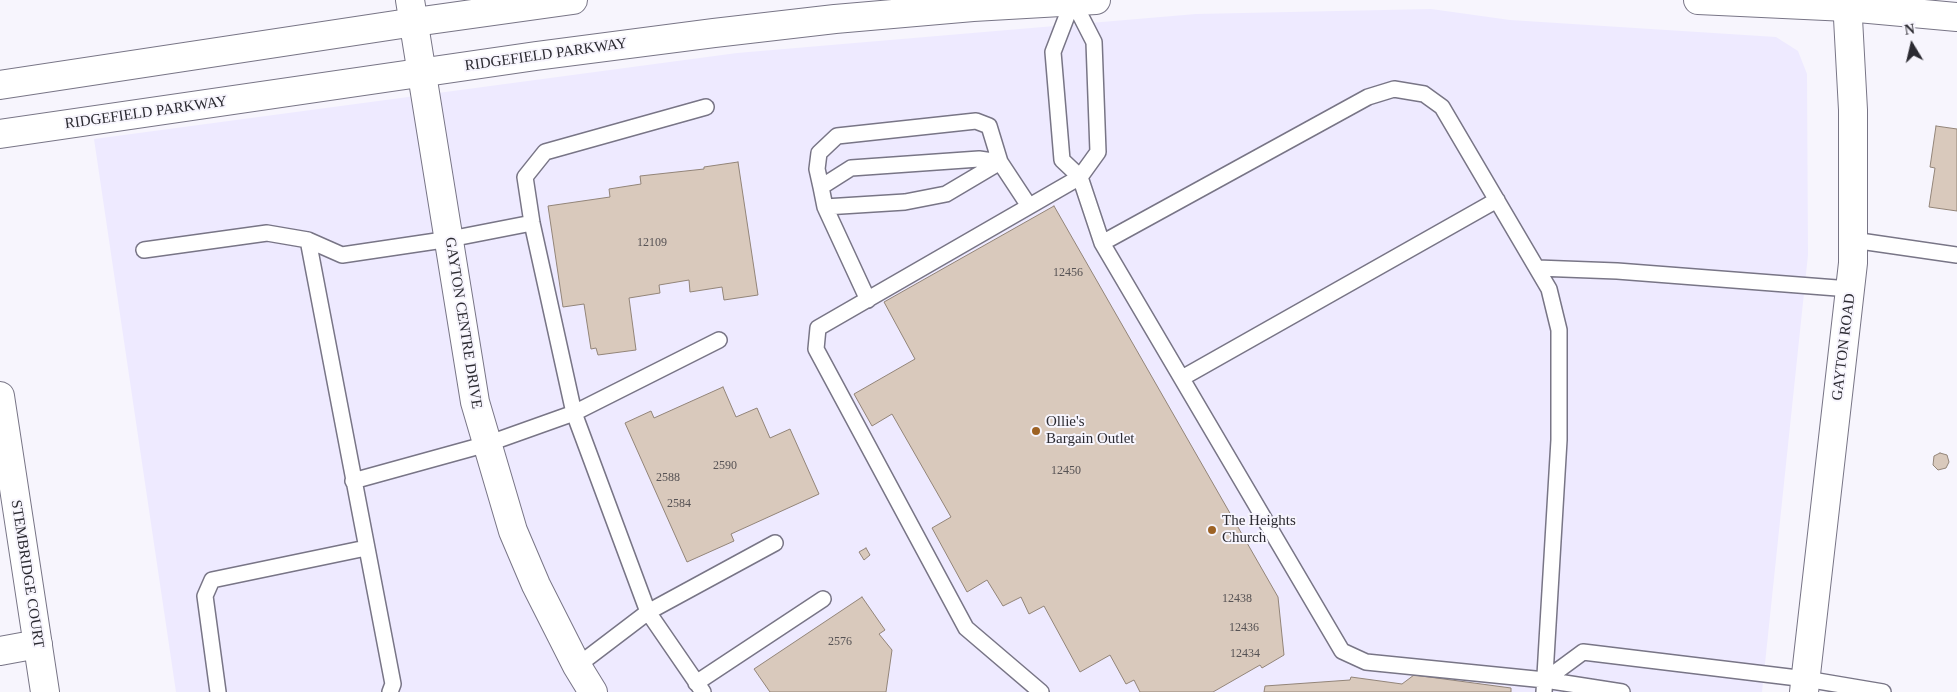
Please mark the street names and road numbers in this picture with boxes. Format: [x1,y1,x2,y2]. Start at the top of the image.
street label: RIDGEFIELD PARKWAY [464,35,628,75]
street label: RIDGEFIELD PARKWAY [64,93,228,133]
street label: GAYTON CENTRE DRIVE [441,236,485,410]
street label: GAYTON ROAD [1828,292,1860,402]
street label: STEMBRIDGE COURT [6,499,48,649]

